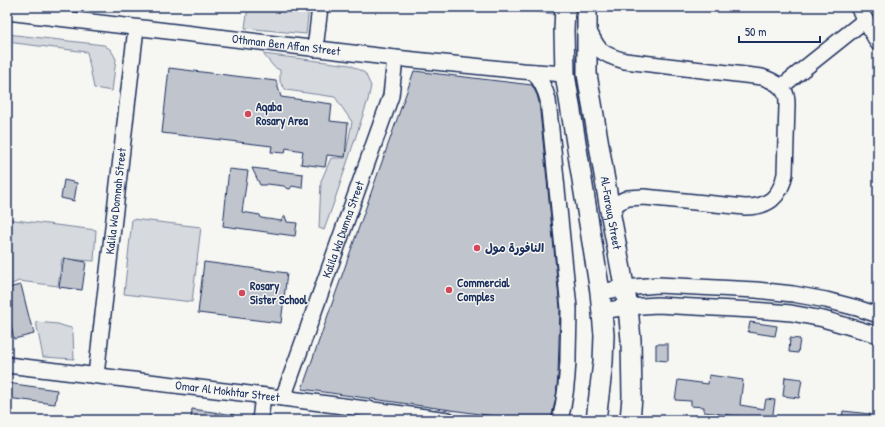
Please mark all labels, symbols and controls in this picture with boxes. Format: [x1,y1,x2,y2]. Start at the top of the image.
scale bar [739,18,820,44]
text: 50 m [745,23,766,40]
street label: Othman Ben Affan Street [231,30,342,60]
place label: Aqaba Rosary Area [256,98,308,130]
marker: Aqaba Rosary Area [243,109,253,119]
street label: Kalila Wa Domnah Street [101,146,130,255]
street label: Al-Farouq Street [596,175,626,252]
street label: Kalila Wa Dumna Street [318,178,368,280]
place label: النافورة مول [485,239,544,256]
marker: النافورة مول [472,243,482,253]
place label: Commercial Comples [457,274,510,306]
place label: Rosary Sister School [250,277,308,308]
marker: Commercial Comples [444,285,454,295]
marker: Rosary Sister School [237,288,247,298]
street label: Omar Al Mokhtar Street [174,376,282,406]

